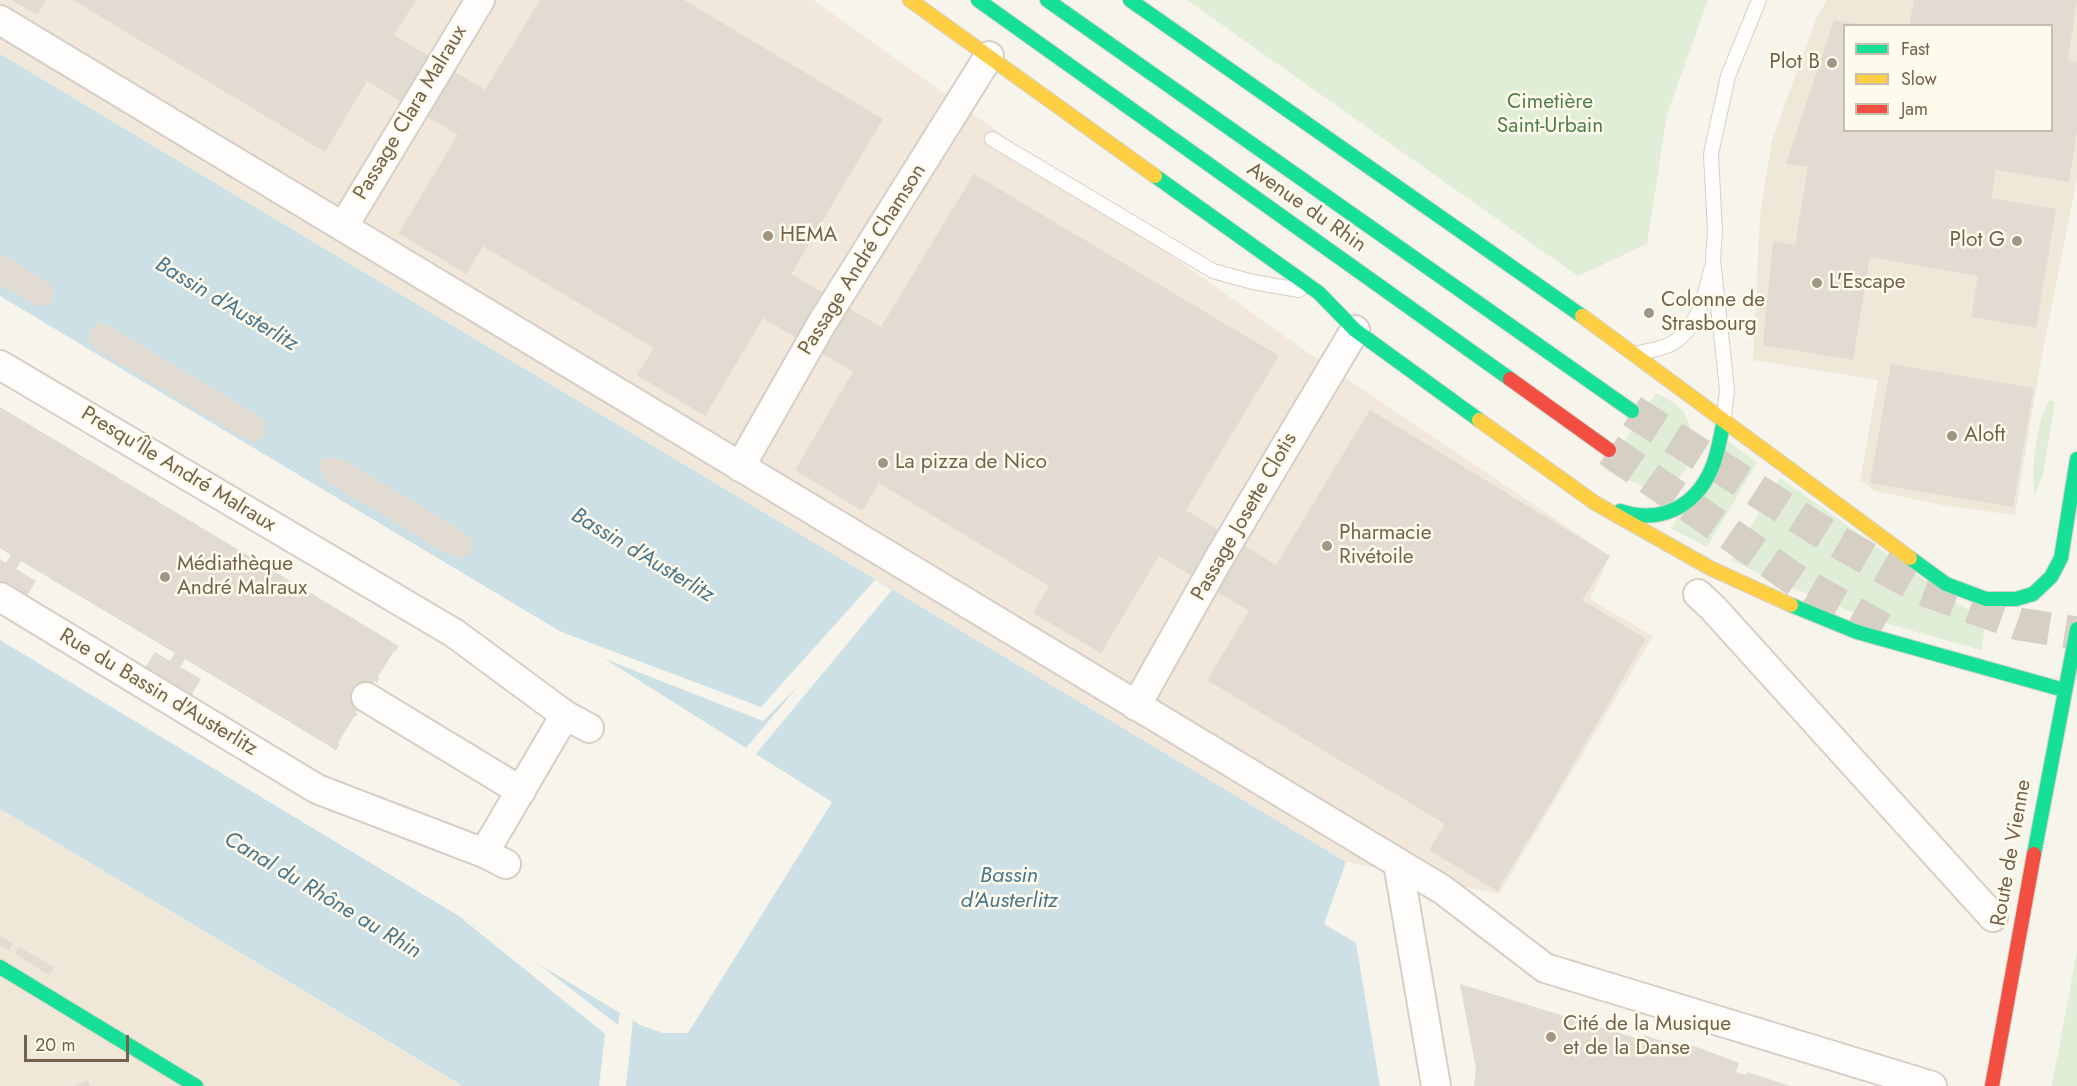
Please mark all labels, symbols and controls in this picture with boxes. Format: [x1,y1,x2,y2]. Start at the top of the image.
street label: Passage Clara Malraux [349,21,473,205]
legend [1843,24,2053,132]
text: Fast [1901,36,1930,62]
place label: Plot B [1769,50,1820,76]
marker: Plot B [1825,56,1839,70]
text: Slow [1901,66,1937,92]
park label: Cimetière Saint-Urbain [1497,90,1603,140]
text: Jam [1901,96,1928,122]
street label: Avenue du Rhin [1241,157,1371,259]
street label: Passage André Chamson [794,160,932,360]
place label: HEMA [780,223,837,249]
place label: Plot G [1950,228,2005,254]
marker: HEMA [761,229,775,243]
marker: Plot G [2010,234,2024,248]
water label: Bassin d'Austerlitz [150,252,302,358]
place label: L'Escape [1829,270,1905,296]
marker: L'Escape [1810,276,1824,290]
place label: Colonne de Strasbourg [1661,288,1765,338]
marker: Colonne de Strasbourg [1642,306,1656,320]
street label: Presqu'Île André Malraux [76,402,280,538]
place label: Aloft [1964,423,2005,449]
street label: Passage Josette Clotis [1187,429,1303,605]
marker: Aloft [1945,429,1959,443]
place label: La pizza de Nico [895,450,1047,476]
marker: La pizza de Nico [876,456,890,470]
water label: Bassin d'Austerlitz [566,503,718,609]
place label: Pharmacie Rivétoile [1339,521,1432,571]
marker: Pharmacie Rivétoile [1320,539,1334,553]
place label: Médiathèque André Malraux [177,552,307,602]
marker: Médiathèque André Malraux [158,570,172,584]
street label: Rue du Bassin d'Austerlitz [54,624,262,762]
street label: Route de Vienne [1987,778,2037,928]
water label: Canal du Rhône au Rhin [219,827,425,965]
water label: Bassin d'Austerlitz [960,864,1058,915]
place label: Cité de la Musique et de la Danse [1563,1012,1731,1062]
scale bar [27,1023,132,1061]
marker: Cité de la Musique et de la Danse [1544,1030,1558,1044]
text: 20 m [35,1032,75,1058]

